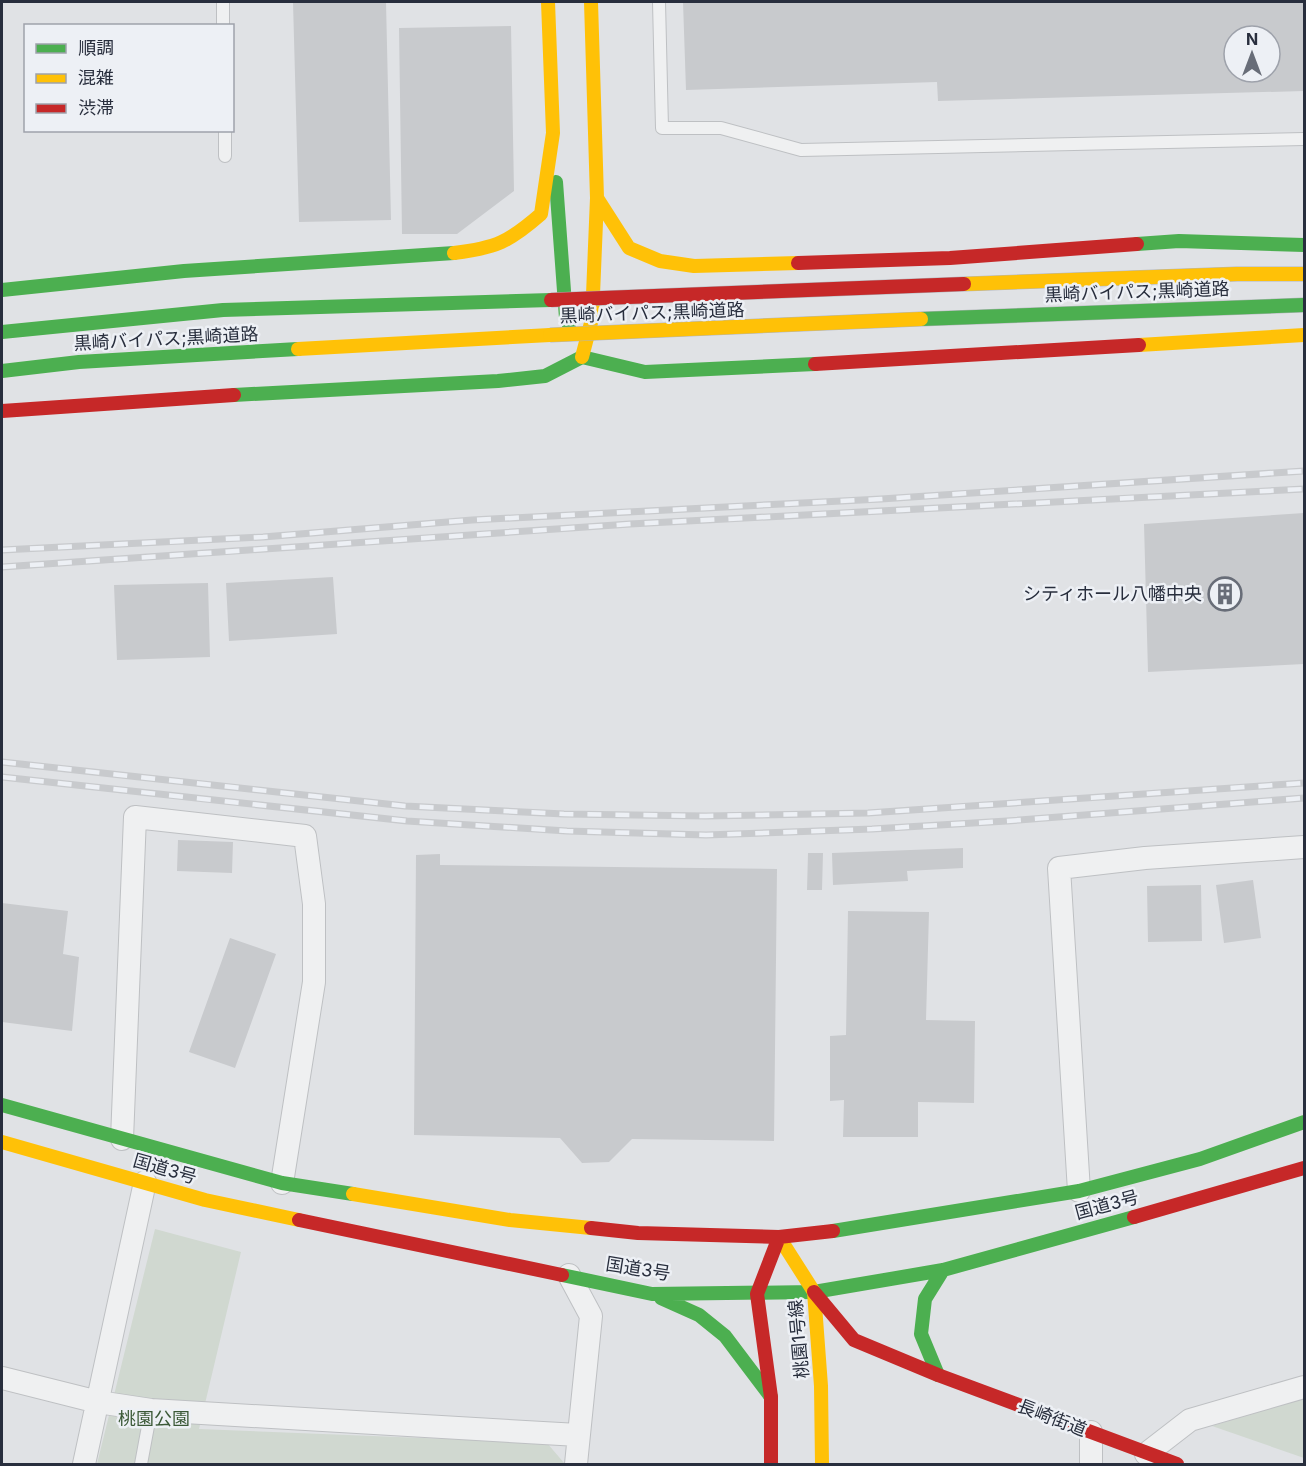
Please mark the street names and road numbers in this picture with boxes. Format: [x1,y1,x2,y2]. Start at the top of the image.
street label: 黒崎バイパス;黒崎道路 [1044,278,1230,305]
street label: 黒崎バイパス;黒崎道路 [559,299,745,326]
street label: 黒崎バイパス;黒崎道路 [73,323,259,354]
street label: 国道3号 [131,1149,199,1188]
street label: 国道3号 [1073,1186,1141,1223]
street label: 国道3号 [604,1253,672,1284]
street label: 桃園1号線 [785,1299,812,1379]
street label: 長崎街道 [1015,1395,1090,1440]

